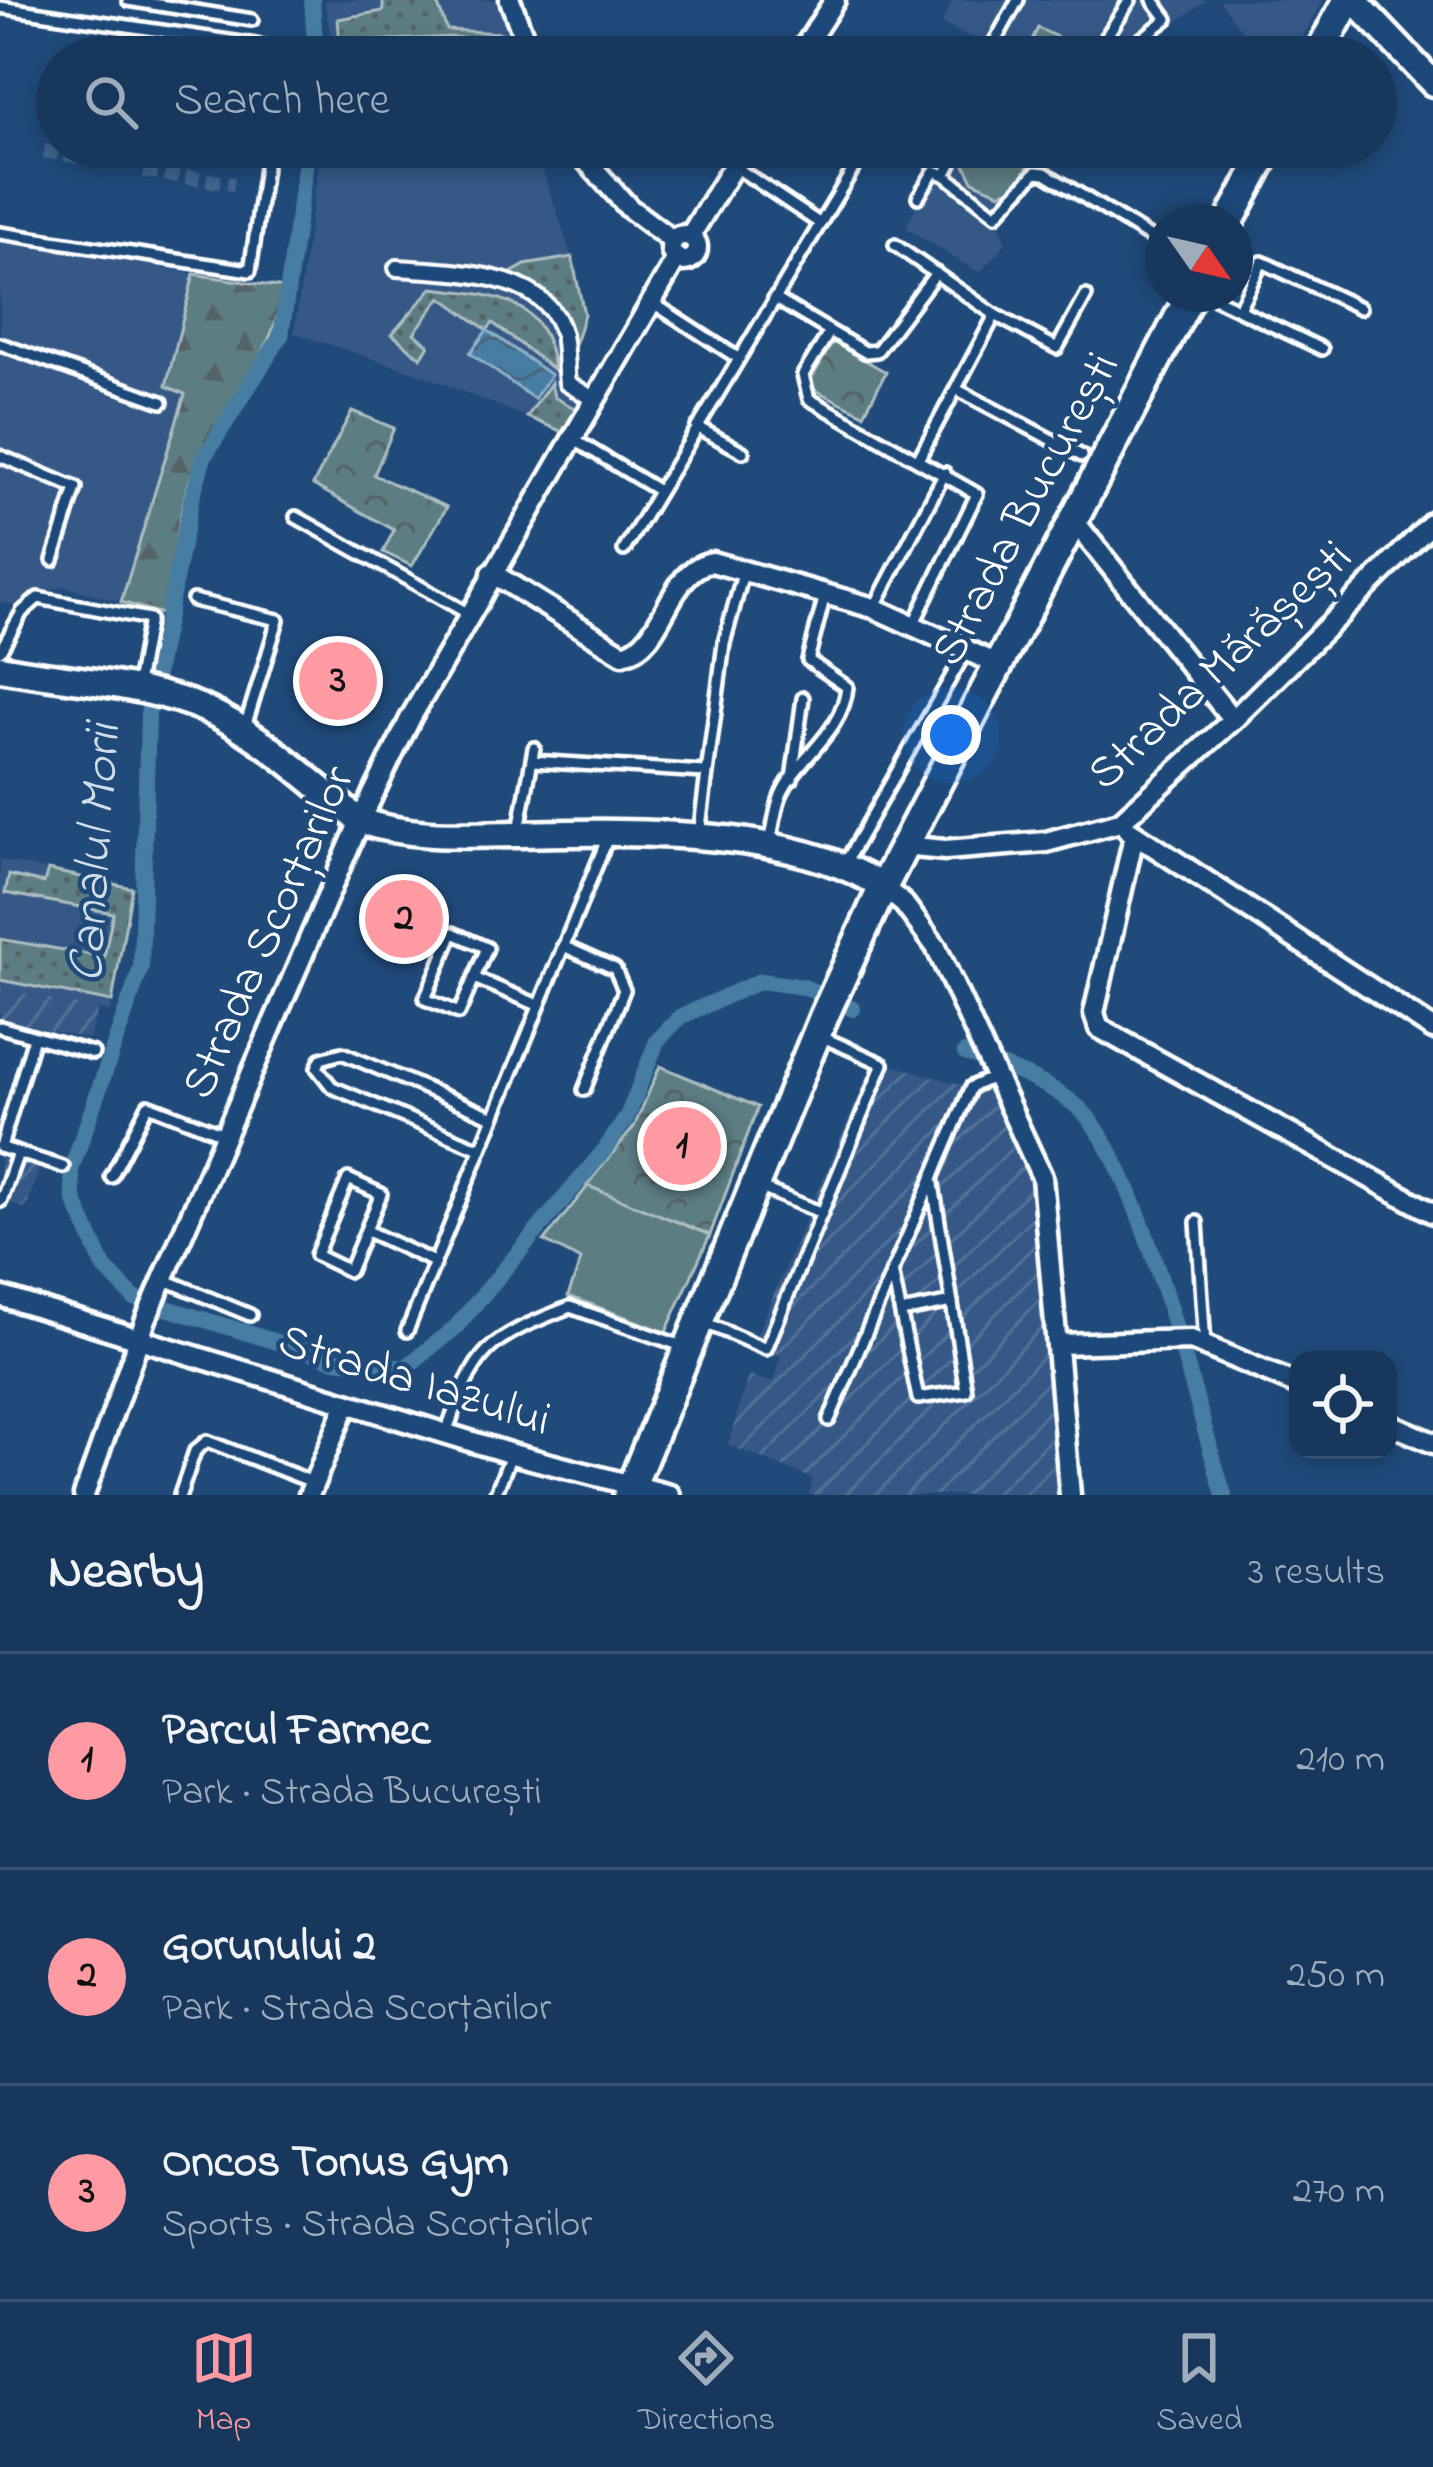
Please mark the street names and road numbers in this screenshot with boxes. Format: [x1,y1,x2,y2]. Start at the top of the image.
street label: Strada București [915,341,1139,679]
street label: Strada Mărășești [1073,525,1369,809]
street label: Strada Scorțarilor [165,755,375,1111]
street label: Strada Iazului [269,1307,559,1457]

